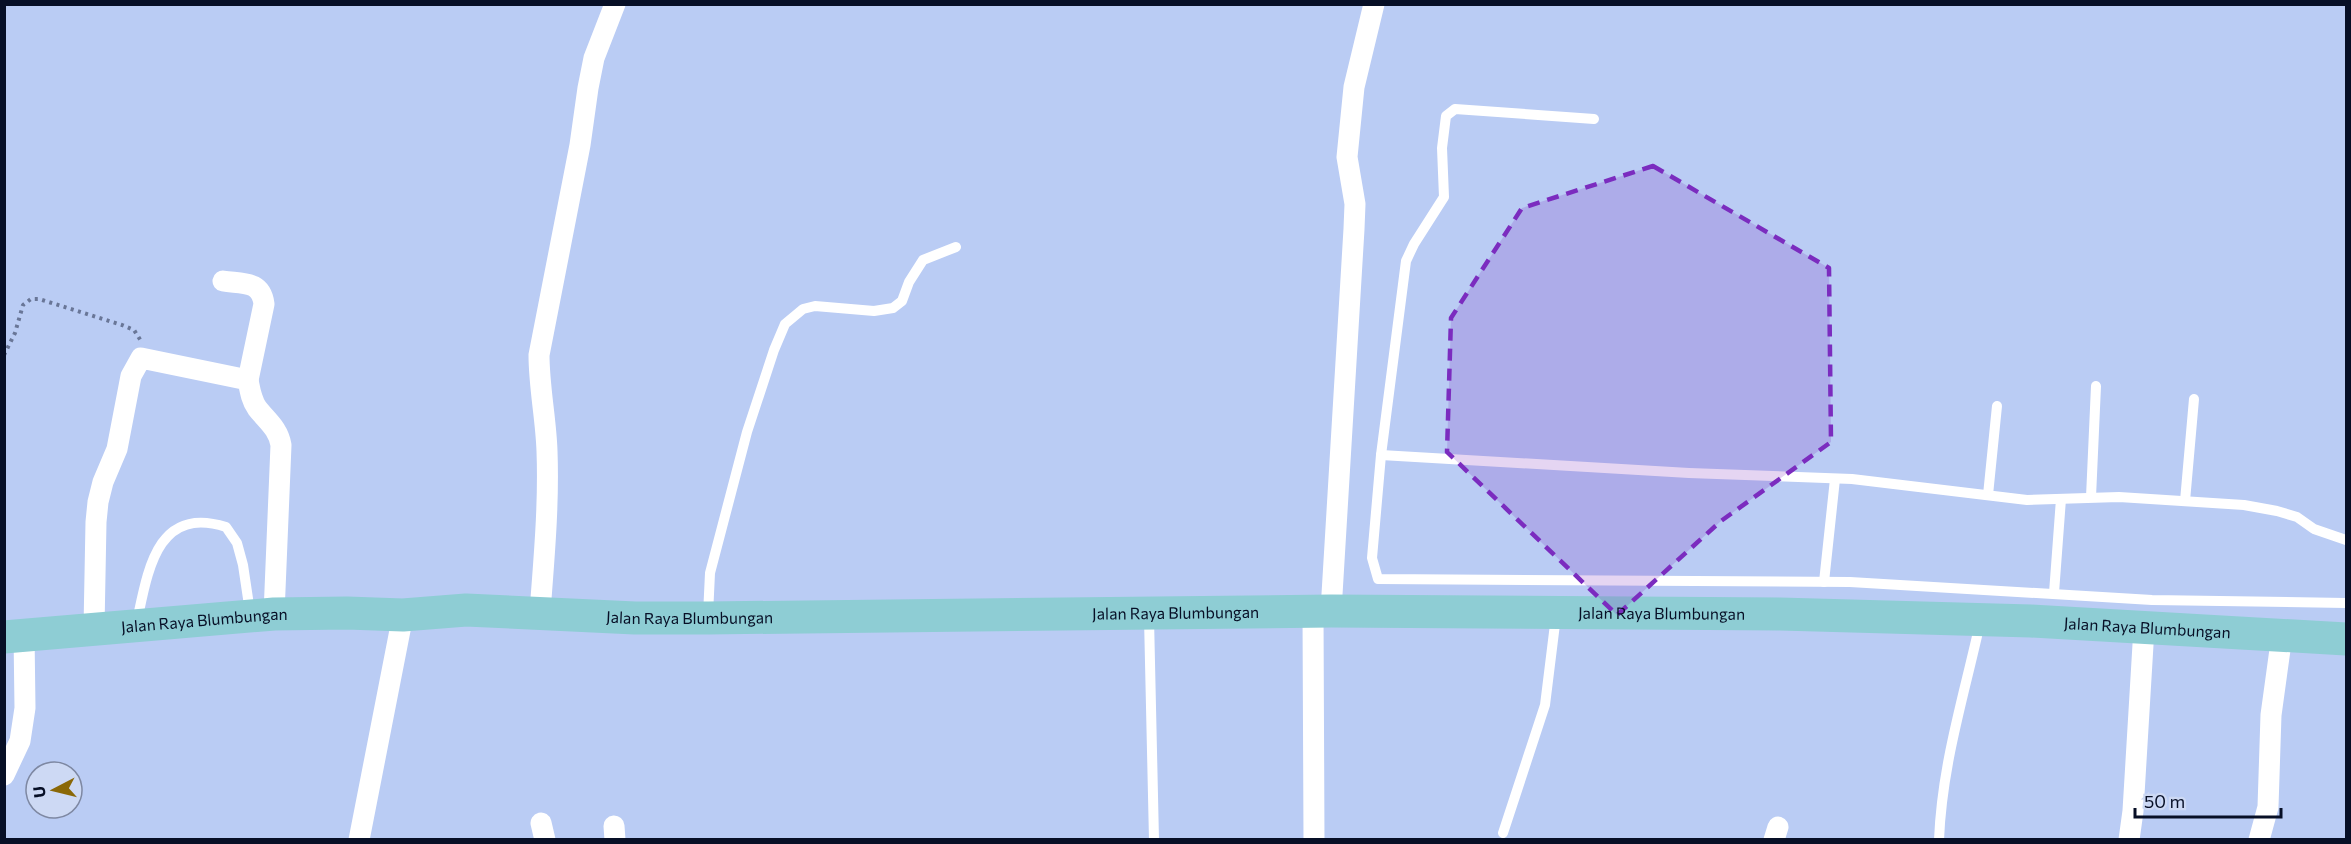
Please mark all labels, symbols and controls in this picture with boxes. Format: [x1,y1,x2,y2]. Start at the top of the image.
street label: Jalan Raya Blumbungan [1092,602,1259,623]
street label: Jalan Raya Blumbungan [1578,603,1745,623]
street label: Jalan Raya Blumbungan [120,604,288,636]
street label: Jalan Raya Blumbungan [606,607,773,627]
street label: Jalan Raya Blumbungan [2063,613,2231,641]
north arrow [24,760,84,820]
scale bar [2135,781,2280,819]
text: U [28,785,49,799]
text: 50 m [2144,790,2185,812]

